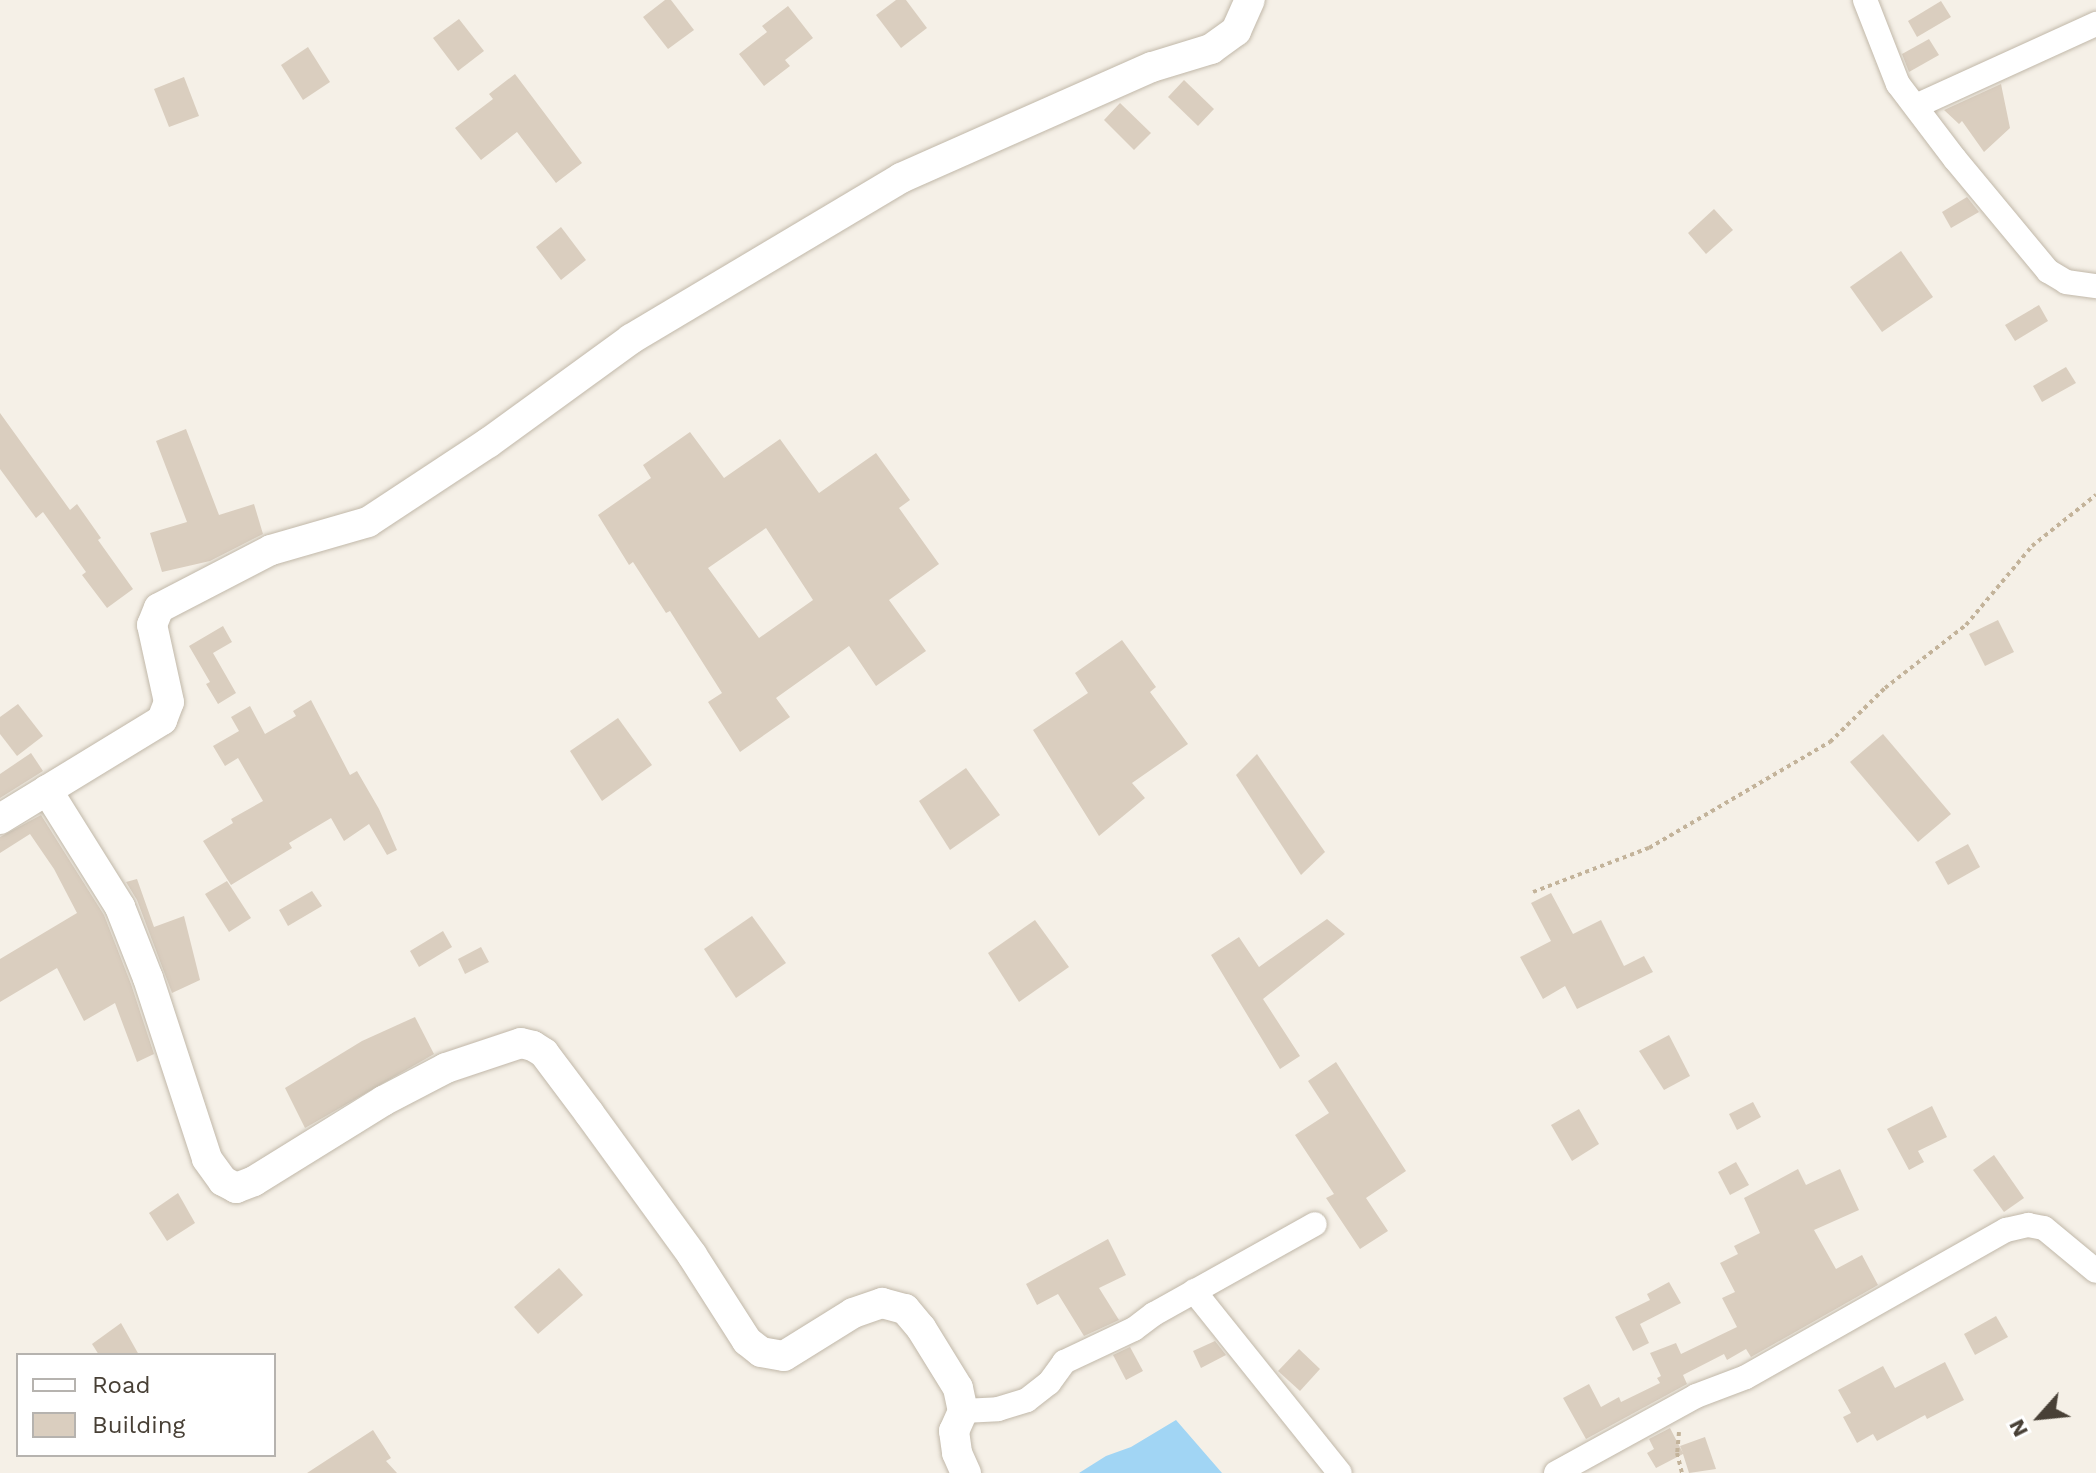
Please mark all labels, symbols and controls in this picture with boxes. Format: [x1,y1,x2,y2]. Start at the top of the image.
legend [16,1353,276,1457]
text: Road [92,1371,151,1399]
north arrow [2000,1377,2080,1457]
text: Building [92,1411,185,1439]
text: N [2003,1415,2033,1441]

